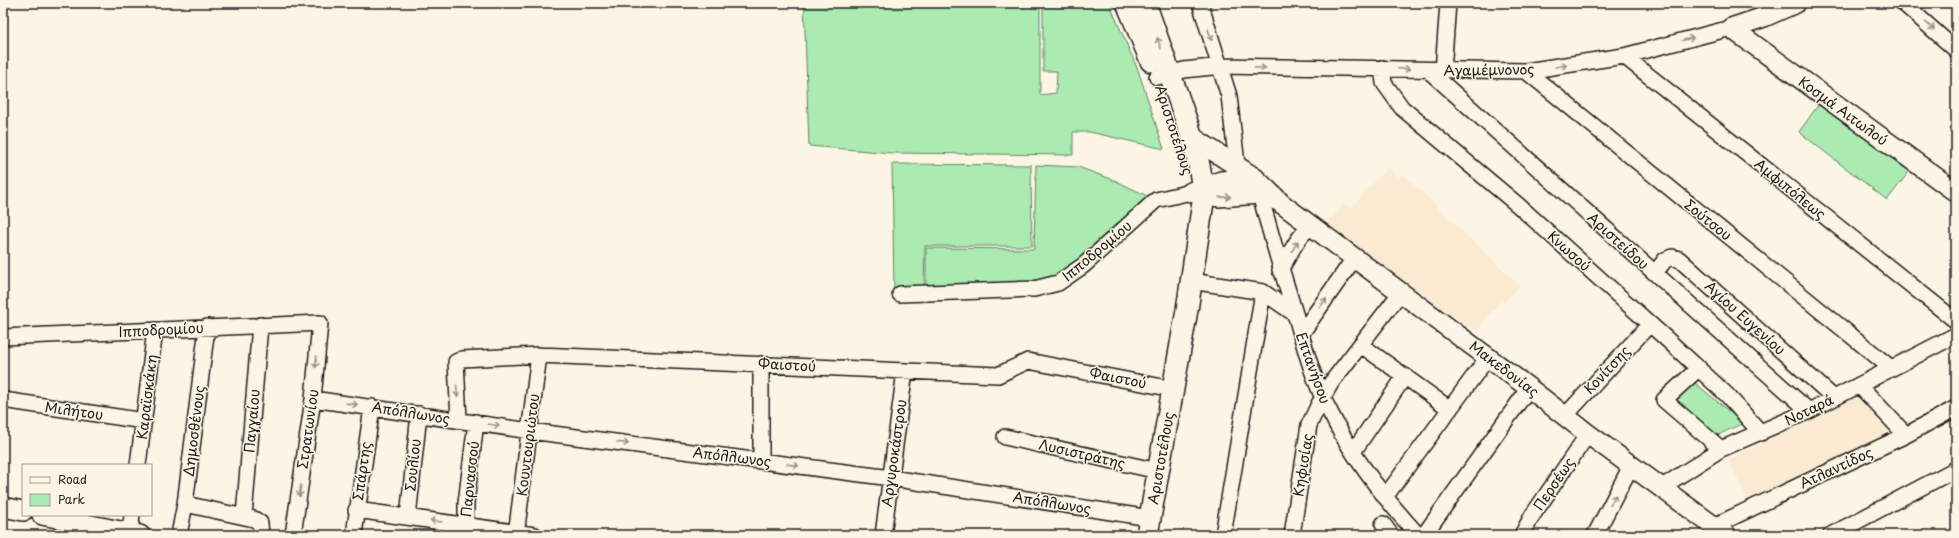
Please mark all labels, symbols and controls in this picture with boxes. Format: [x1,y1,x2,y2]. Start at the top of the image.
one-way arrow [1924,22,1935,31]
one-way arrow [1207,28,1214,41]
one-way arrow [1682,35,1695,42]
one-way arrow [1155,37,1162,50]
street label: Αγαμέμνονος [1443,58,1535,81]
one-way arrow [1554,62,1567,70]
one-way arrow [1253,64,1266,72]
one-way arrow [1397,66,1410,73]
street label: Κοσμά Αιτωλού [1794,71,1892,150]
street label: Αριστοτέλους [1150,82,1199,178]
street label: Αμφιπόλεως [1750,153,1831,224]
one-way arrow [1218,193,1231,201]
street label: Σούτσου [1680,194,1736,245]
street label: Αριστείδου [1583,207,1654,274]
street label: Ιπποδρομίου [1057,215,1136,286]
street label: Κνωσού [1543,226,1596,276]
one-way arrow [1291,240,1299,252]
street label: Αγίου Ευγενίου [1700,276,1790,360]
one-way arrow [1319,297,1327,308]
street label: Ιπποδρομίου [118,317,204,342]
street label: Επτανήσου [1291,329,1336,407]
street label: Μακεδονίας [1465,335,1544,402]
street label: Κονίτσης [1579,341,1635,399]
street label: Καραϊσκάκη [131,353,162,441]
street label: Φαιστού [758,353,816,377]
one-way arrow [313,355,320,368]
street label: Φαιστού [1088,362,1149,393]
street label: Δημοσθένους [178,384,209,478]
one-way arrow [453,384,460,397]
street label: Παγγαίου [238,388,265,454]
street label: Στρατωνίου [292,388,324,470]
street label: Νοταρά [1781,389,1837,430]
street label: Κουντουριώτου [511,392,544,497]
street label: Μιλήτου [44,396,105,425]
street label: Απόλλωνος [371,396,452,429]
street label: Αργυροκάστρου [876,398,911,508]
one-way arrow [345,400,358,408]
street label: Αριστοτέλους [1142,410,1179,506]
one-way arrow [487,421,500,429]
street label: Κηφισίας [1287,432,1318,498]
street label: Λυσιστράτης [1037,433,1127,474]
street label: Σουλίου [399,438,426,492]
one-way arrow [616,439,629,446]
street label: Σπάρτης [347,440,376,502]
street label: Παρνασσού [455,440,484,518]
street label: Απόλλωνος [692,441,772,472]
street label: Ατλαντίδος [1796,441,1876,494]
street label: Περσέως [1528,453,1579,515]
one-way arrow [786,461,799,468]
legend [22,464,152,516]
text: Road [58,470,87,488]
one-way arrow [296,484,304,497]
street label: Απόλλωνος [1012,486,1093,519]
text: Park [58,490,85,508]
one-way arrow [1610,495,1617,507]
one-way arrow [430,517,443,525]

